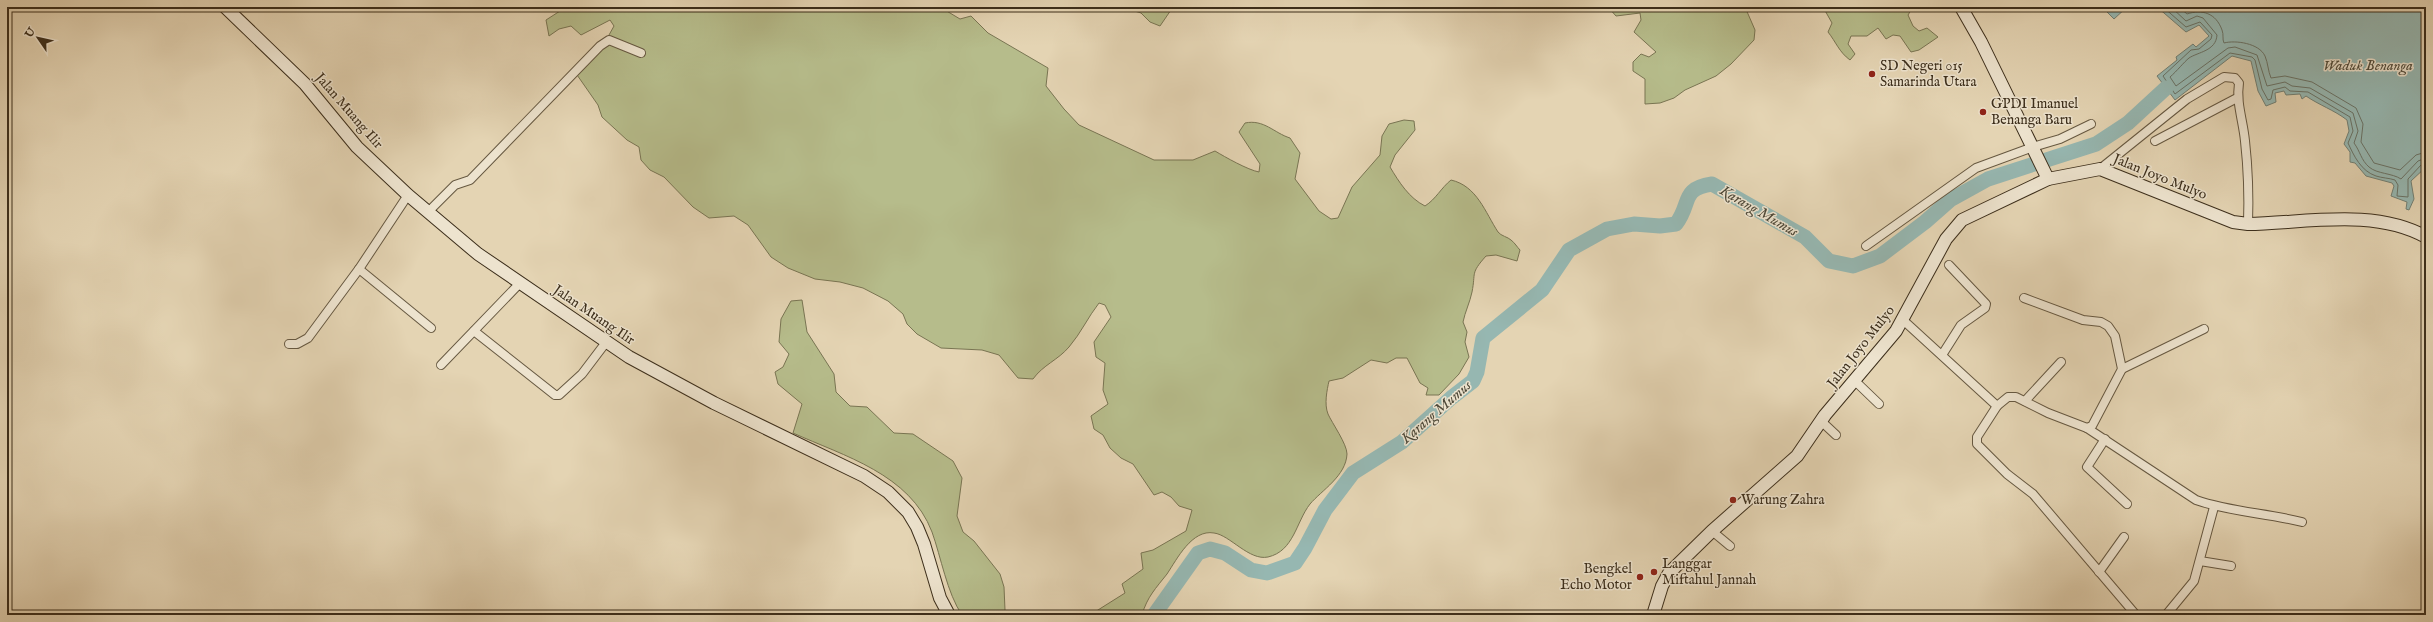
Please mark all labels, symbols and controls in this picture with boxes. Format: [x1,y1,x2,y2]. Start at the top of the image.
north arrow [18,18,58,58]
text: U [22,25,39,42]
water label: Waduk Benanga [2323,56,2413,76]
place label: SD Negeri 015 Samarinda Utara [1880,57,1978,91]
street label: Jalan Muang Ilir [310,68,387,153]
marker: SD Negeri 015 Samarinda Utara [1867,69,1877,79]
place label: GPDI Imanuel Benanga Baru [1991,95,2078,129]
marker: GPDI Imanuel Benanga Baru [1978,107,1988,117]
street label: Jalan Joyo Mulyo [2108,149,2210,204]
water label: Karang Mumus [1715,180,1802,242]
street label: Jalan Muang Ilir [548,280,638,349]
street label: Jalan Joyo Mulyo [1822,302,1899,393]
water label: Karang Mumus [1396,376,1476,449]
place label: Warung Zahra [1741,491,1825,509]
marker: Warung Zahra [1728,495,1738,505]
place label: Langgar Miftahul Jannah [1662,555,1757,589]
place label: Bengkel Echo Motor [1560,560,1632,594]
marker: Langgar Miftahul Jannah [1649,567,1659,577]
marker: Bengkel Echo Motor [1635,572,1645,582]

